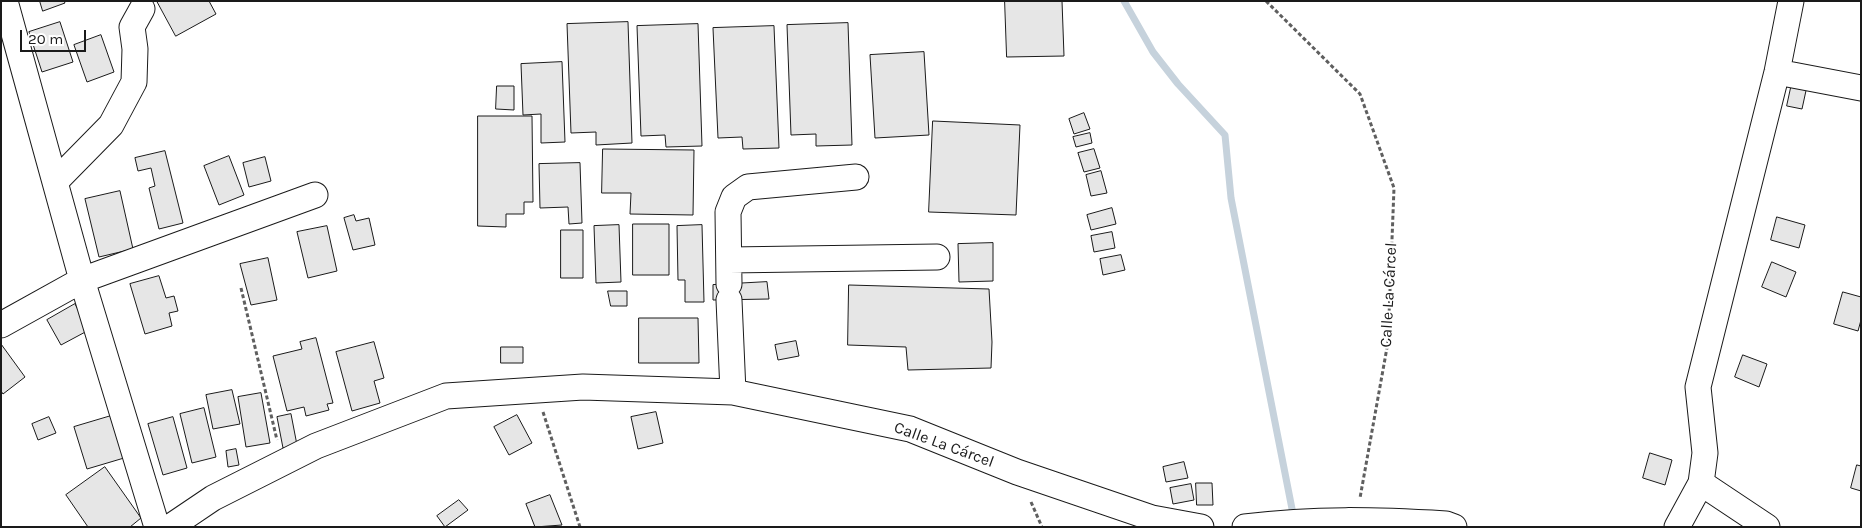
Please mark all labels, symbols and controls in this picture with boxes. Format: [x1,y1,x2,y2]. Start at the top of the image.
scale bar [22,20,89,52]
text: 20 m [28,30,63,48]
street label: Calle La Cárcel [1377,242,1401,348]
street label: Calle La Cárcel [891,418,997,472]

